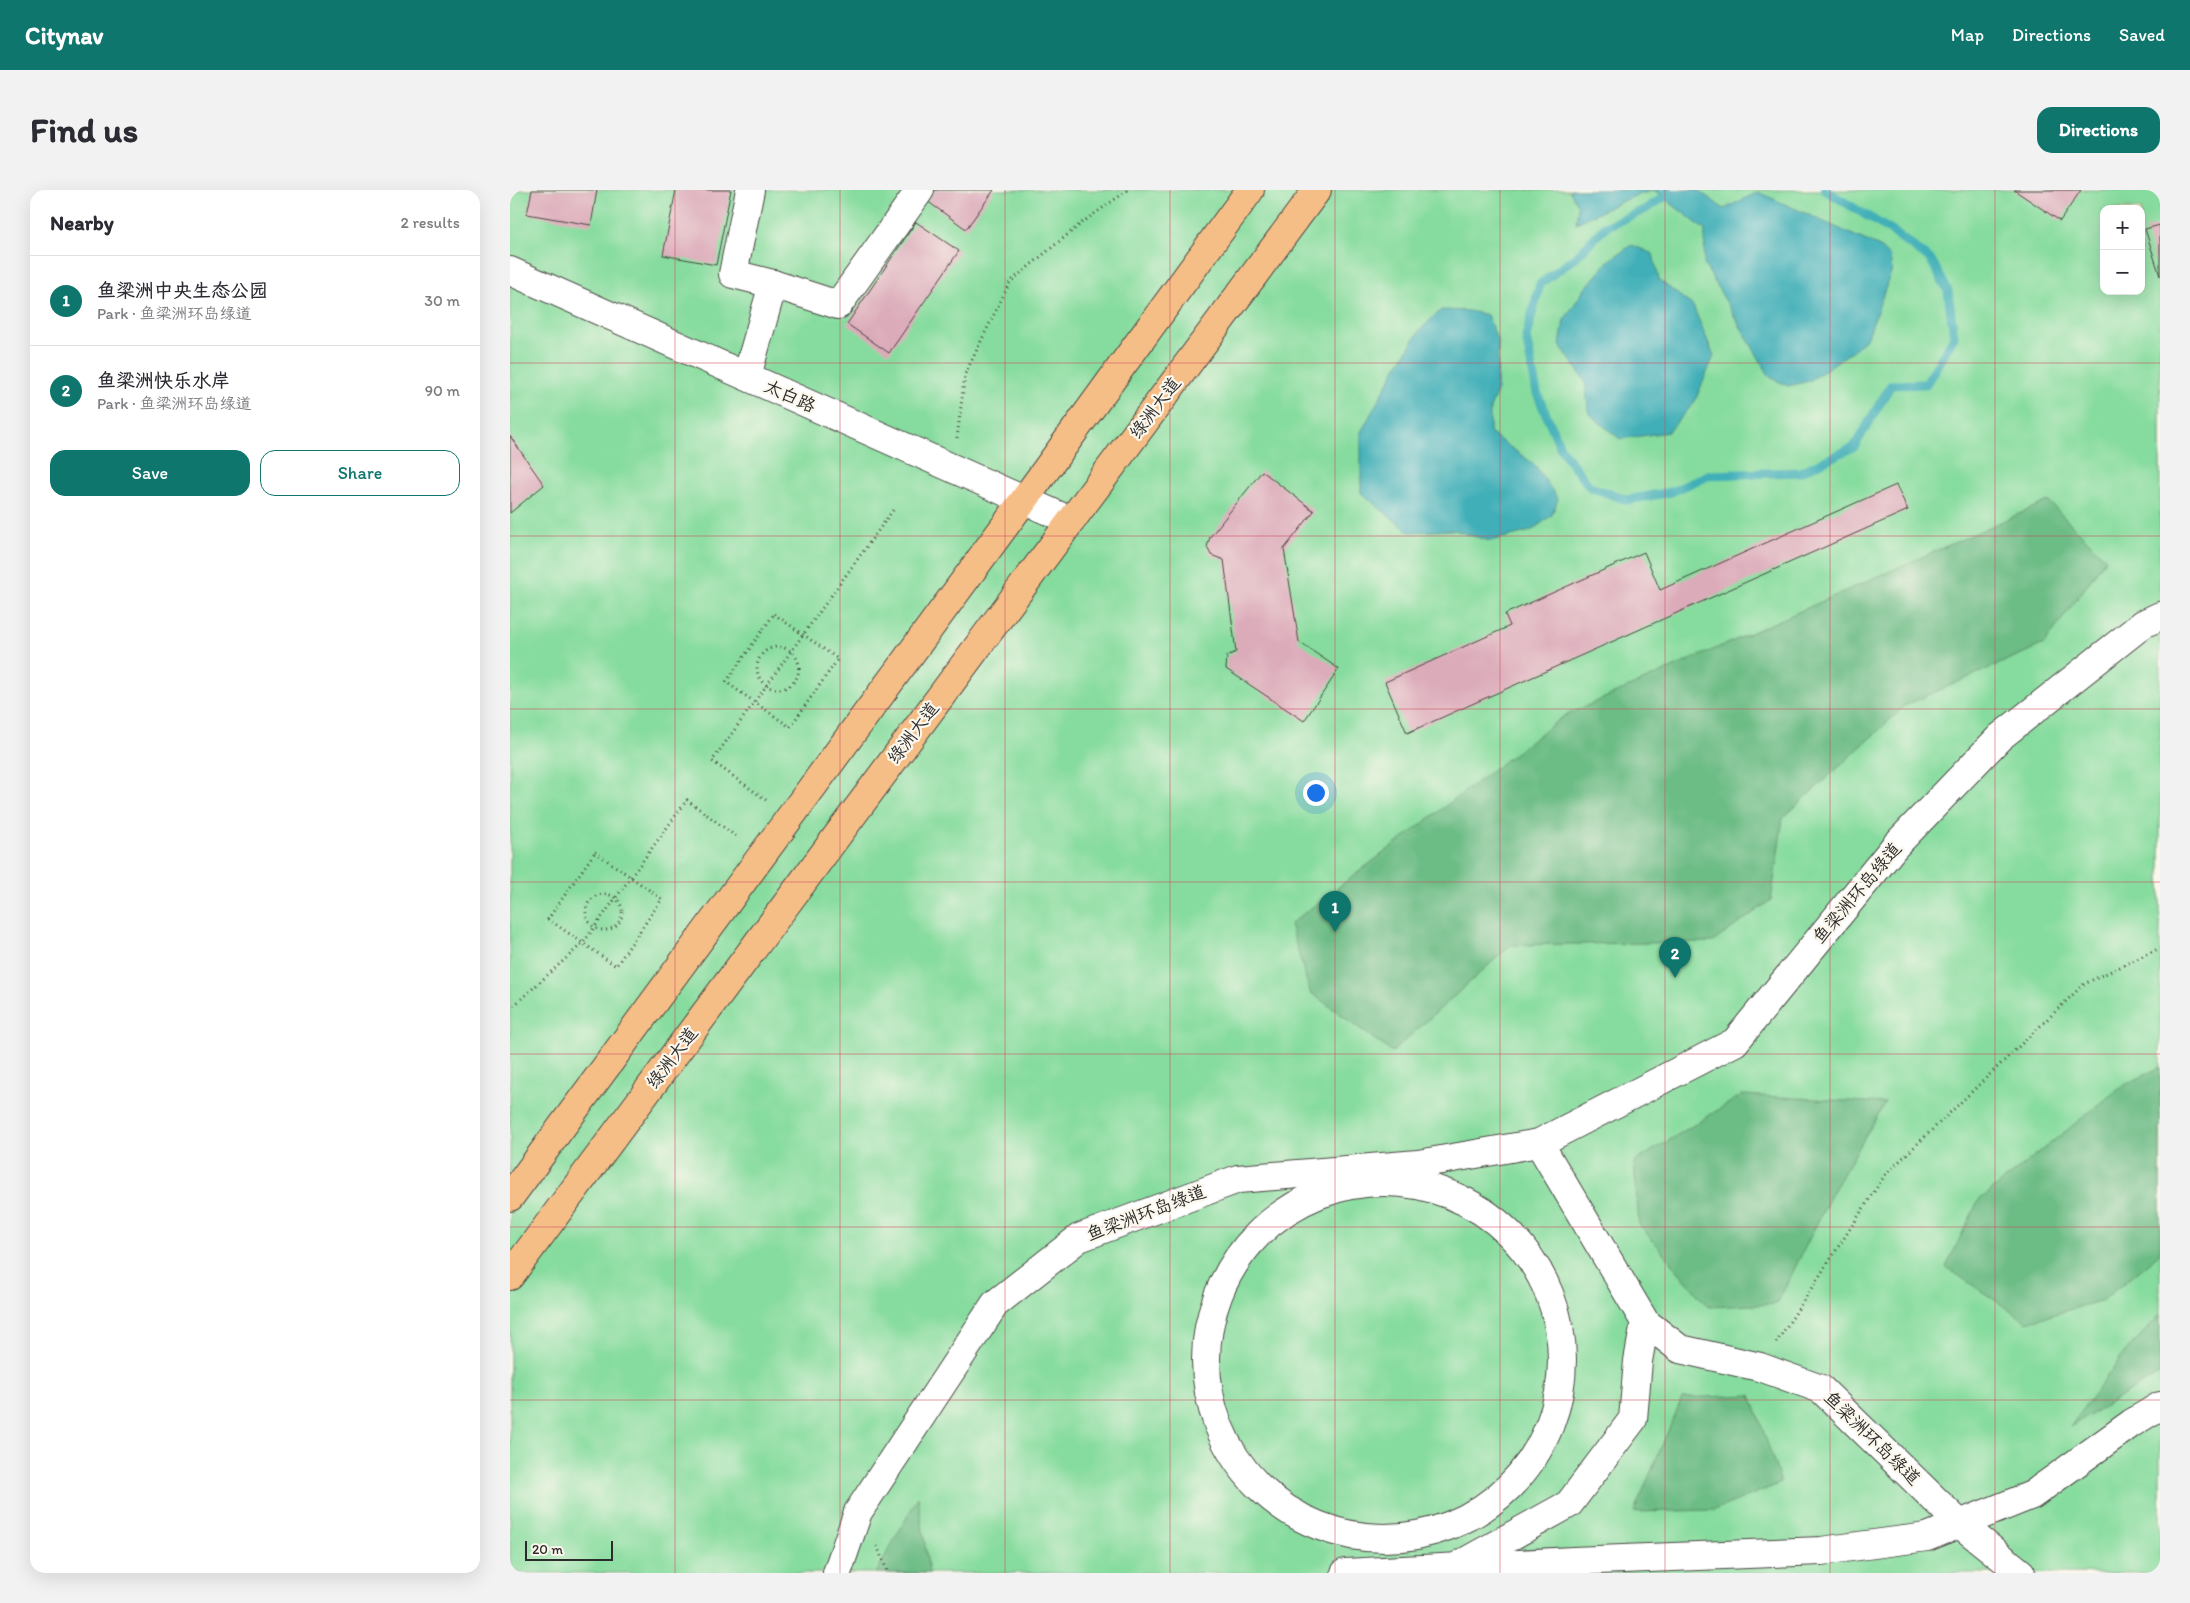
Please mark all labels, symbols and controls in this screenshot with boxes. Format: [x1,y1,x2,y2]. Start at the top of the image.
text: Citynav [25,21,103,50]
text: Map [1951,24,1984,46]
text: Directions [2012,24,2091,46]
text: Saved [2119,24,2165,46]
button: Directions [2037,107,2160,153]
text: Find us [30,109,138,151]
map controls [2100,205,2145,295]
button: + [2100,205,2145,250]
text: Nearby [50,210,114,235]
text: 2 results [400,213,460,232]
button: − [2100,250,2145,295]
text: 鱼梁洲中央生态公园 [97,279,268,302]
text: 1 [62,291,70,310]
text: 30 m [424,291,460,310]
text: Park · 鱼梁洲环岛绿道 [97,304,252,323]
text: 鱼梁洲快乐水岸 [97,369,230,392]
street label: 绿洲大道 [1125,373,1185,443]
street label: 太白路 [761,375,819,417]
text: 2 [62,381,70,400]
text: 90 m [425,381,460,400]
text: Park · 鱼梁洲环岛绿道 [97,394,252,413]
button: Save [50,450,250,496]
button: Share [260,450,460,496]
street label: 绿洲大道 [883,698,943,768]
your location [1303,780,1329,806]
street label: 鱼梁洲环岛绿道 [1808,838,1906,948]
pin: 1 [1319,891,1351,932]
pin: 2 [1659,937,1691,978]
street label: 绿洲大道 [642,1023,702,1093]
street label: 鱼梁洲环岛绿道 [1083,1180,1209,1246]
street label: 鱼梁洲环岛绿道 [1819,1386,1925,1490]
scale bar [525,1538,612,1561]
text: 20 m [532,1541,563,1558]

